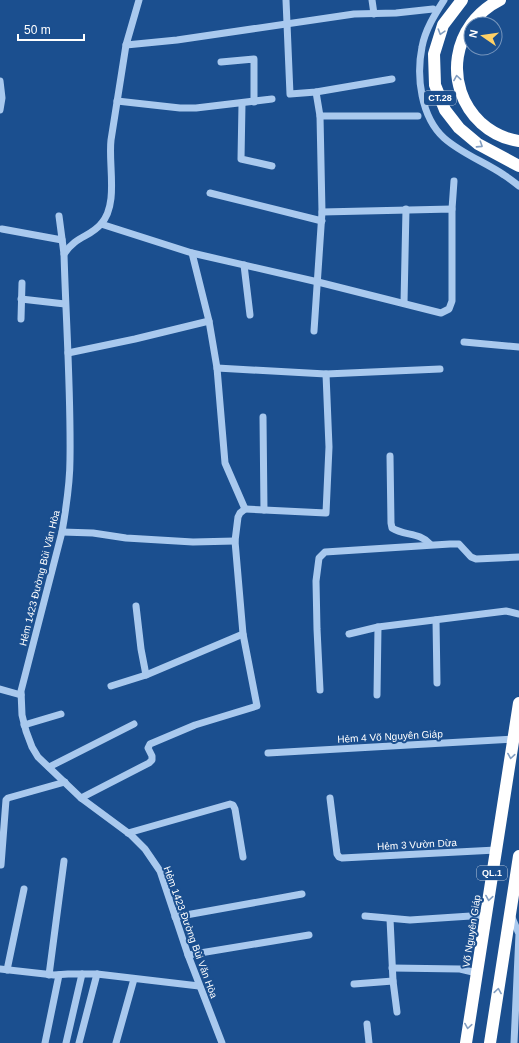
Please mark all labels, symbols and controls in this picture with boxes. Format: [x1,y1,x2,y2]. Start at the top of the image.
scale bar [18,16,84,42]
north arrow [463,16,503,56]
text: 50 m [24,23,51,37]
text: N [467,28,480,39]
one-way arrow [437,29,446,36]
one-way arrow [454,75,462,81]
road number: CT.28 [424,91,456,105]
one-way arrow [475,140,482,147]
street label: Hẻm 1423 Đường Bùi Văn Hòa [17,509,62,647]
street label: Hẻm 4 Võ Nguyên Giáp [337,728,443,745]
one-way arrow [507,753,516,759]
street label: Hẻm 3 Vườn Dừa [377,837,458,852]
street label: Hẻm 1423 Đường Bùi Văn Hòa [162,865,220,1000]
road number: QL.1 [477,866,507,880]
street label: Võ Nguyên Giáp [460,894,483,968]
one-way arrow [485,895,493,901]
one-way arrow [493,988,502,994]
one-way arrow [465,1023,473,1030]

